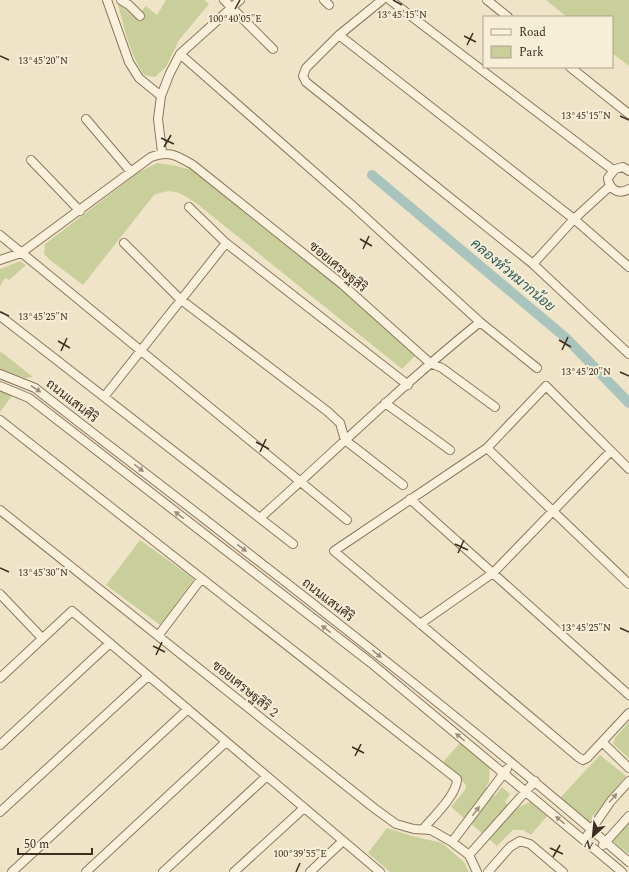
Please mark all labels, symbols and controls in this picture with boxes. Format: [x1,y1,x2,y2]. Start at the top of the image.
text: 13°45'15"N [377,7,427,23]
text: 100°40'05"E [208,11,262,27]
legend [483,16,613,68]
text: Road [519,23,546,42]
text: Park [519,43,544,62]
text: 13°45'20"N [18,53,68,69]
text: 13°45'15"N [561,108,611,124]
water label: คลองหัวหมากน้อย [466,233,560,317]
street label: ซอยเศรษฐสิริ [304,237,372,297]
text: 13°45'25"N [18,309,68,325]
text: 13°45'20"N [561,364,611,380]
street label: ถนนแสนศิริ [42,374,102,428]
one-way arrow [30,385,41,393]
one-way arrow [133,464,144,473]
one-way arrow [174,511,185,519]
one-way arrow [236,543,247,552]
text: 13°45'30"N [18,565,68,581]
street label: ถนนแสนศิริ [298,573,358,627]
text: 13°45'25"N [561,620,611,636]
one-way arrow [321,625,332,633]
one-way arrow [372,649,383,658]
street label: ซอยเศรษฐสิริ 2 [207,656,283,722]
one-way arrow [455,732,466,741]
one-way arrow [609,793,618,803]
one-way arrow [472,806,480,817]
one-way arrow [555,816,566,825]
north arrow [573,816,613,856]
scale bar [18,830,92,856]
text: 50 m [24,835,49,854]
text: N [581,835,597,854]
text: 100°39'55"E [273,846,327,862]

